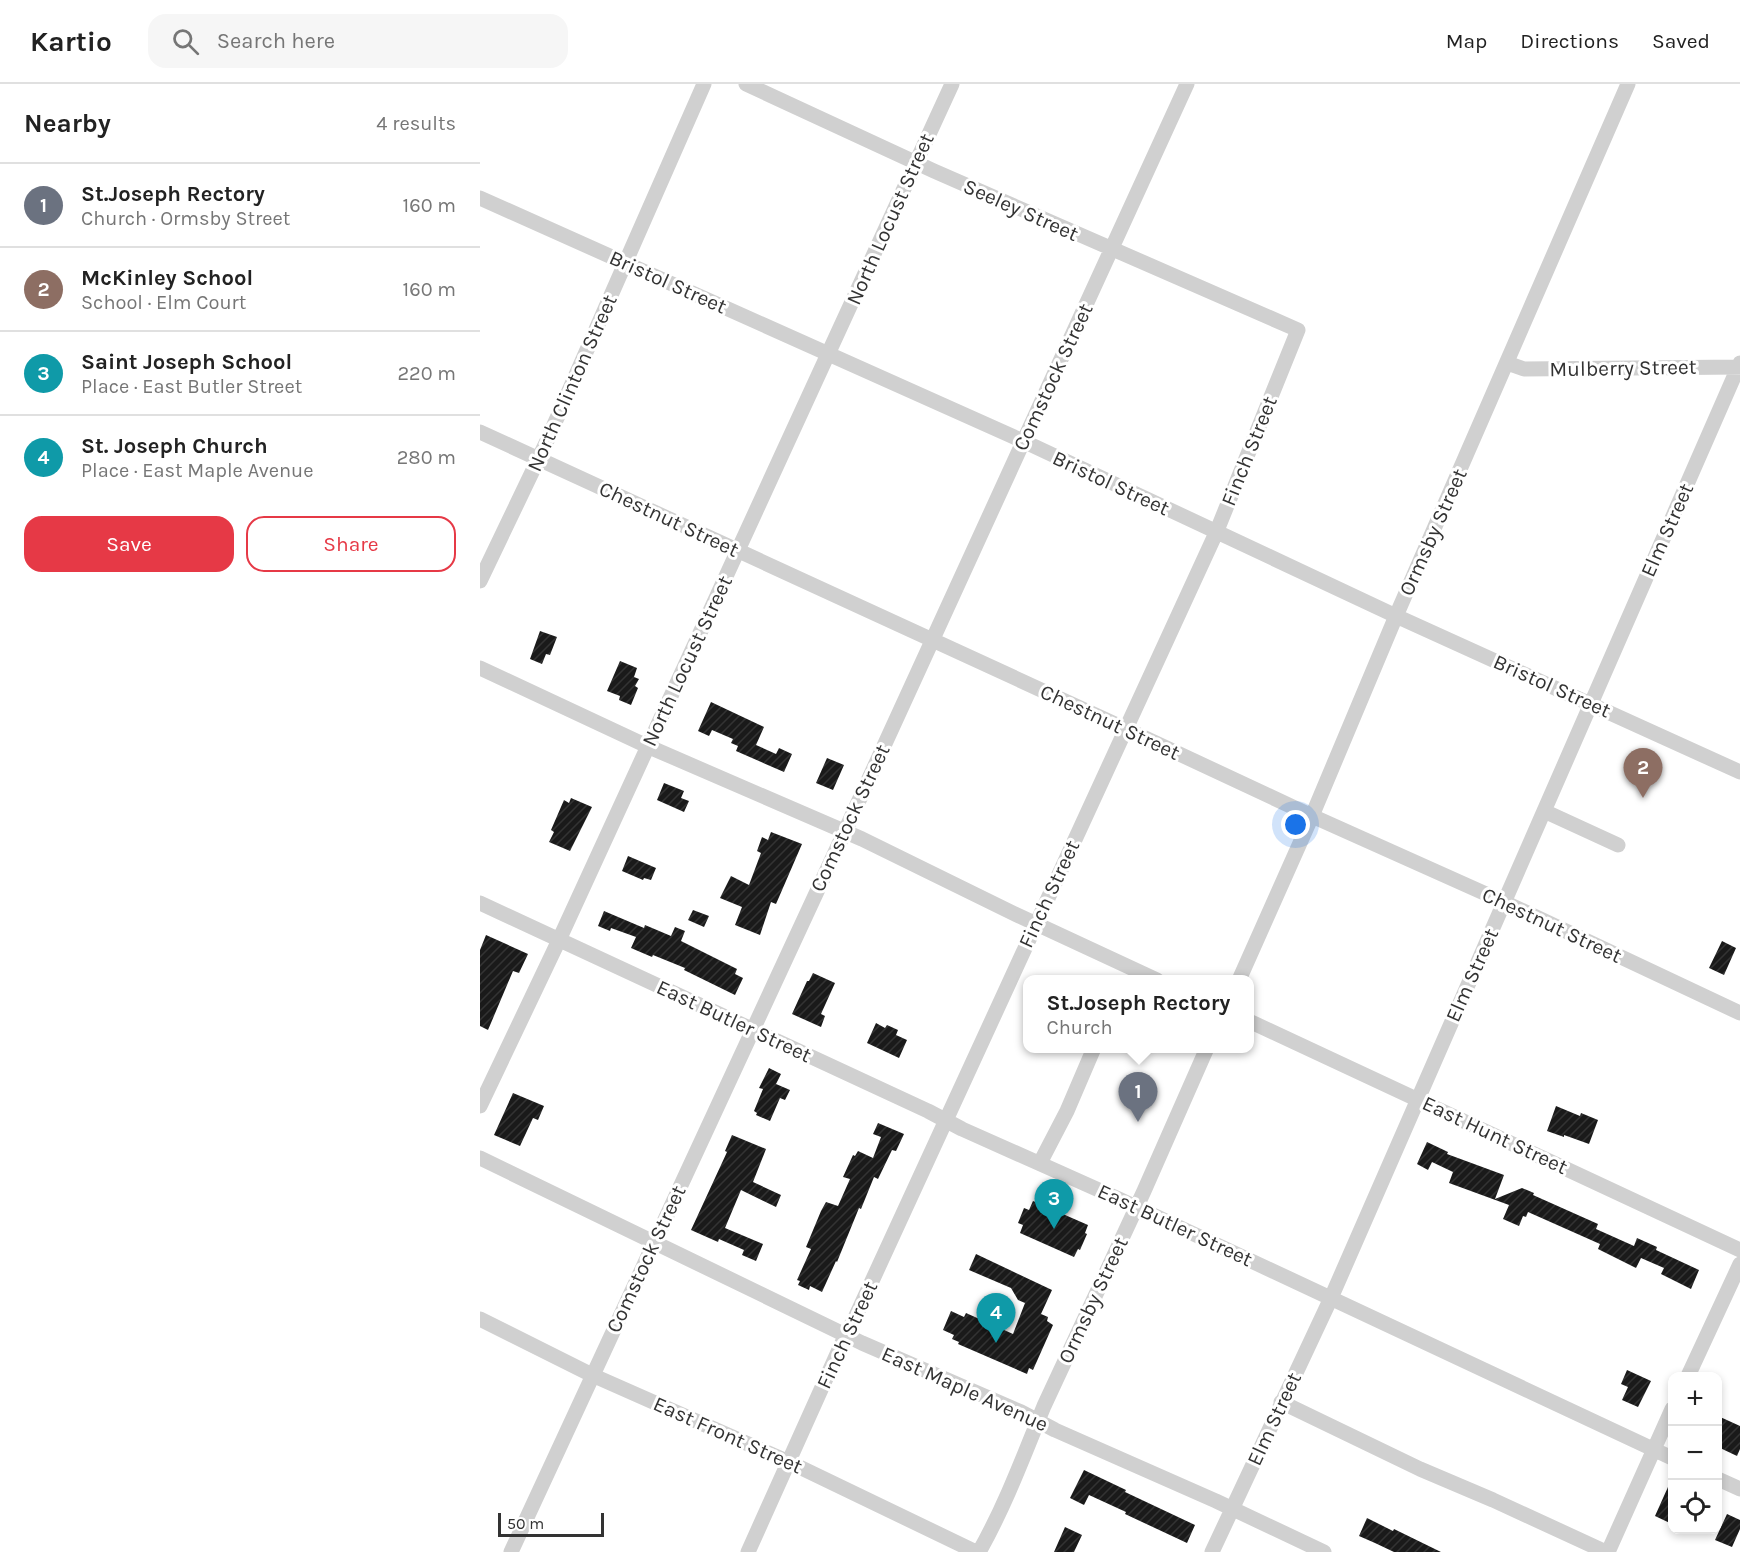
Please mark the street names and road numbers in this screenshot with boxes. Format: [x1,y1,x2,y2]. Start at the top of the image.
street label: North Locust Street [841,129,939,309]
street label: Seeley Street [960,174,1082,246]
street label: Bristol Street [606,245,730,319]
street label: North Clinton Street [522,291,622,475]
street label: Comstock Street [1008,299,1098,454]
street label: Mulberry Street [1549,355,1697,381]
street label: Finch Street [1216,393,1282,509]
street label: Bristol Street [1049,446,1173,521]
street label: Ormsby Street [1394,465,1472,599]
street label: Chestnut Street [595,476,743,562]
street label: Elm Street [1636,479,1698,581]
street label: North Locust Street [637,572,737,750]
street label: Bristol Street [1490,649,1614,723]
street label: Chestnut Street [1036,679,1184,765]
street label: Comstock Street [805,740,895,895]
street label: Finch Street [1014,836,1084,952]
street label: Chestnut Street [1478,882,1626,968]
street label: Elm Street [1441,924,1503,1026]
street label: East Butler Street [653,975,815,1067]
street label: East Hunt Street [1419,1091,1571,1179]
street label: East Butler Street [1094,1179,1256,1271]
street label: Comstock Street [601,1181,691,1336]
street label: Ormsby Street [1053,1233,1133,1367]
street label: Finch Street [812,1277,882,1393]
street label: East Maple Avenue [878,1341,1052,1437]
street label: Elm Street [1242,1369,1306,1469]
street label: East Front Street [650,1391,806,1479]

